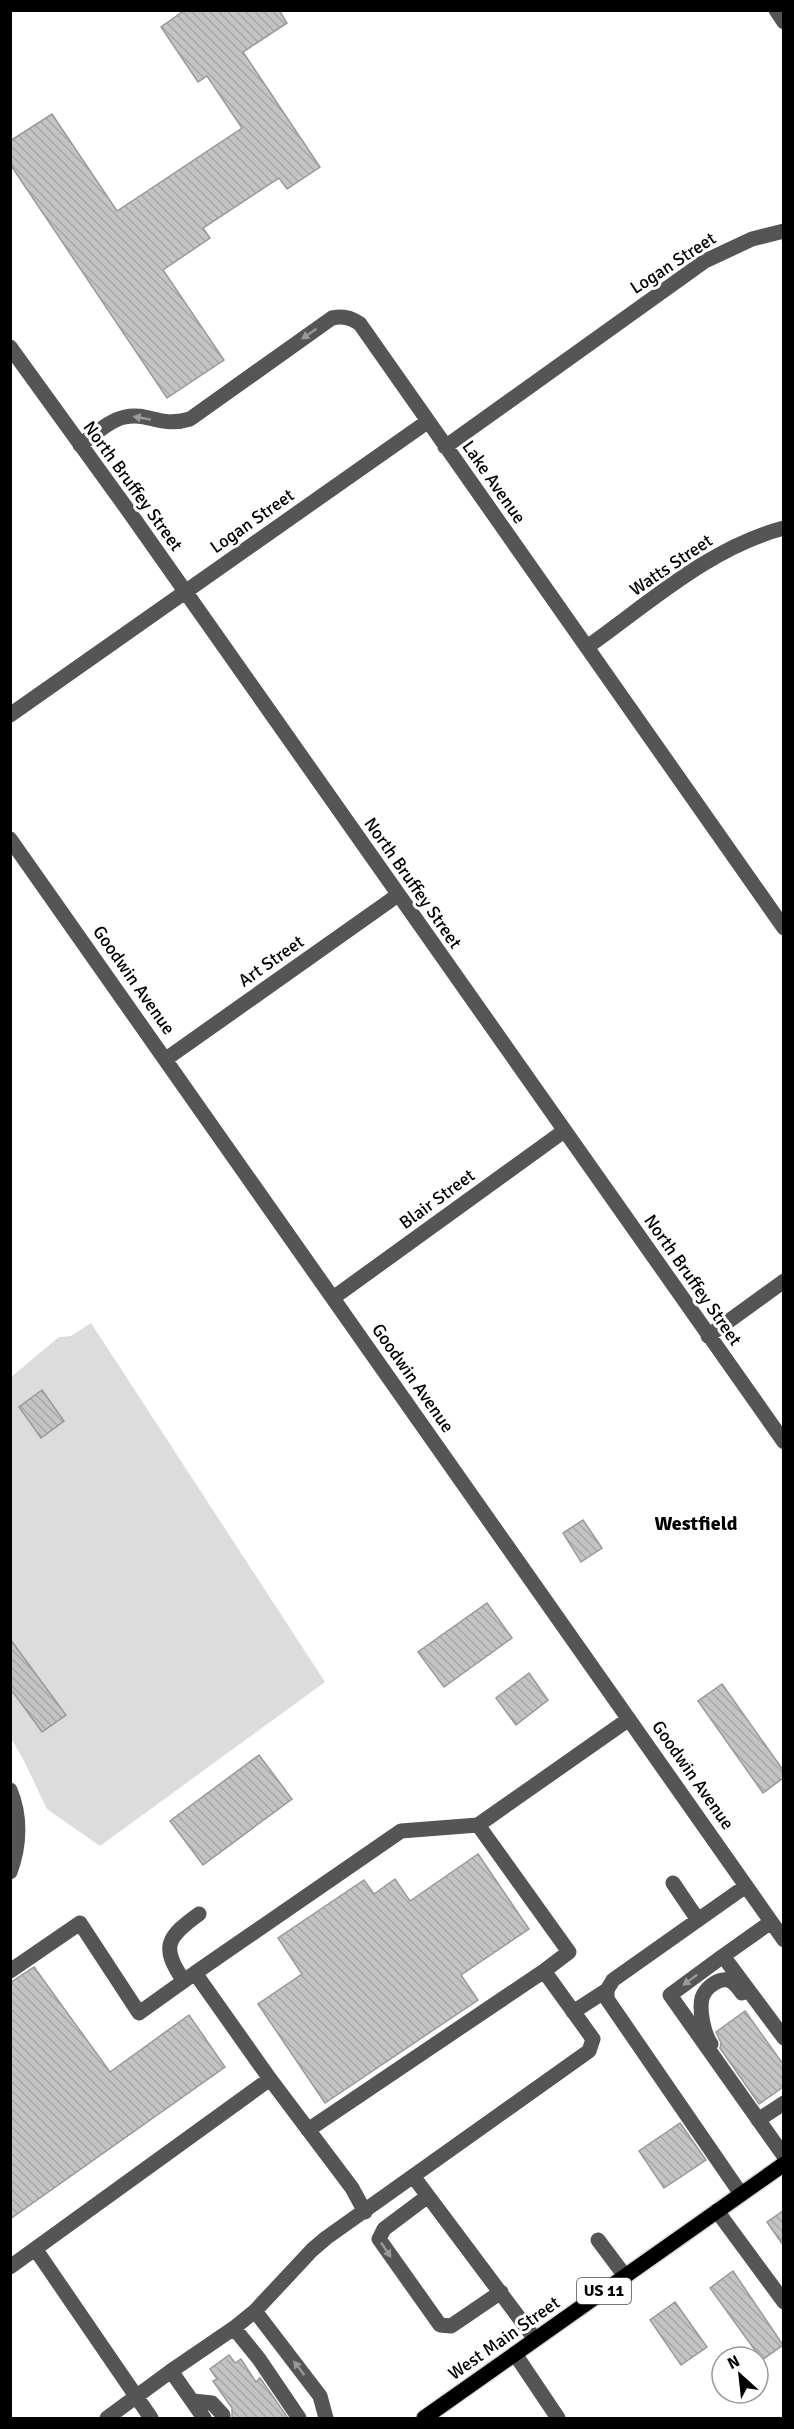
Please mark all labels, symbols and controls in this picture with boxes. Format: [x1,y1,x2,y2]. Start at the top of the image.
street label: Logan Street [626,227,720,299]
one-way arrow [301,328,317,339]
one-way arrow [132,413,151,422]
street label: North Bruffey Street [78,417,188,555]
street label: Lake Avenue [457,436,531,528]
street label: Logan Street [206,484,298,558]
street label: Watts Street [626,529,716,601]
street label: North Bruffey Street [359,813,467,953]
street label: Goodwin Avenue [88,921,180,1039]
street label: Art Street [234,930,308,992]
street label: Blair Street [395,1164,479,1234]
street label: North Bruffey Street [639,1210,747,1350]
street label: Goodwin Avenue [367,1319,459,1437]
district label: Westfield [654,1511,738,1536]
street label: Goodwin Avenue [647,1716,739,1834]
one-way arrow [683,1974,699,1986]
one-way arrow [380,2241,392,2257]
road number: US 11 [577,2278,631,2304]
street label: West Main Street [444,2291,564,2385]
north arrow [710,2345,770,2405]
text: N [724,2351,743,2374]
one-way arrow [293,2361,305,2376]

